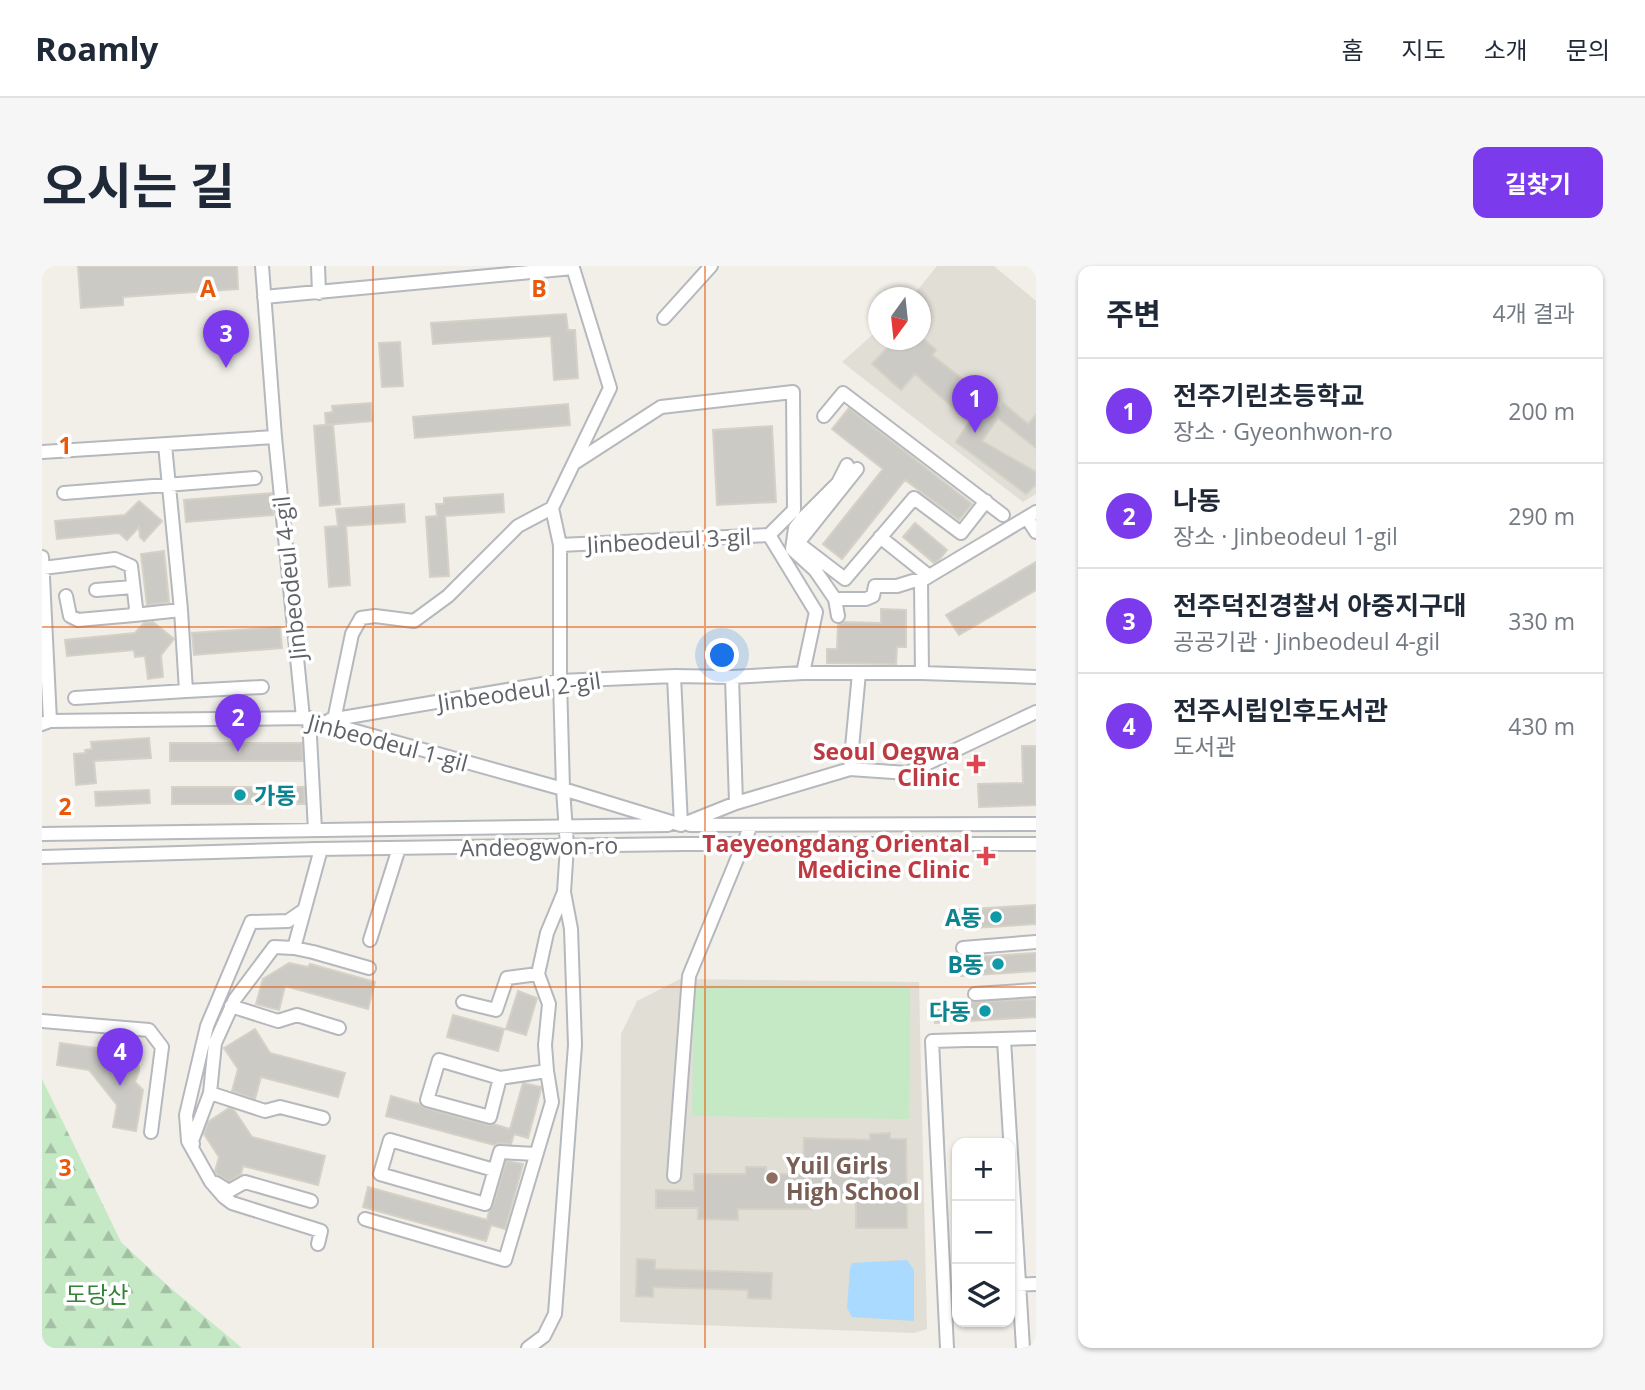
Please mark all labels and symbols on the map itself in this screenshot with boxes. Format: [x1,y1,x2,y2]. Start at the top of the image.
text: A [200,272,216,304]
text: B [531,272,547,304]
north arrow [868,287,931,350]
pin: 3 [203,310,249,368]
pin: 1 [952,375,998,433]
text: 1 [58,429,72,461]
street label: Jinbeodeul 4-gil [264,495,314,663]
street label: Jinbeodeul 3-gil [584,520,752,560]
your location [705,638,739,672]
street label: Jinbeodeul 2-gil [433,664,603,719]
pin: 2 [215,694,261,752]
street label: Jinbeodeul 1-gil [303,705,472,779]
place label: Seoul Oegwa Clinic [813,735,960,793]
marker: Seoul Oegwa Clinic [966,754,986,774]
place label: 가동 [254,779,296,811]
marker: 가동 [232,787,248,803]
text: 2 [58,790,72,822]
place label: Taeyeongdang Oriental Medicine Clinic [702,827,970,885]
street label: Andeogwon-ro [460,829,618,863]
marker: Taeyeongdang Oriental Medicine Clinic [976,846,996,866]
place label: A동 [945,901,982,933]
marker: A동 [988,909,1004,925]
place label: B동 [947,948,984,980]
marker: B동 [990,956,1006,972]
place label: 다동 [929,995,971,1027]
marker: 다동 [977,1003,993,1019]
pin: 4 [97,1028,143,1086]
place label: Yuil Girls High School [786,1149,920,1207]
text: 3 [58,1151,72,1183]
marker: Yuil Girls High School [764,1170,780,1186]
park label: 도당산 [65,1278,129,1310]

